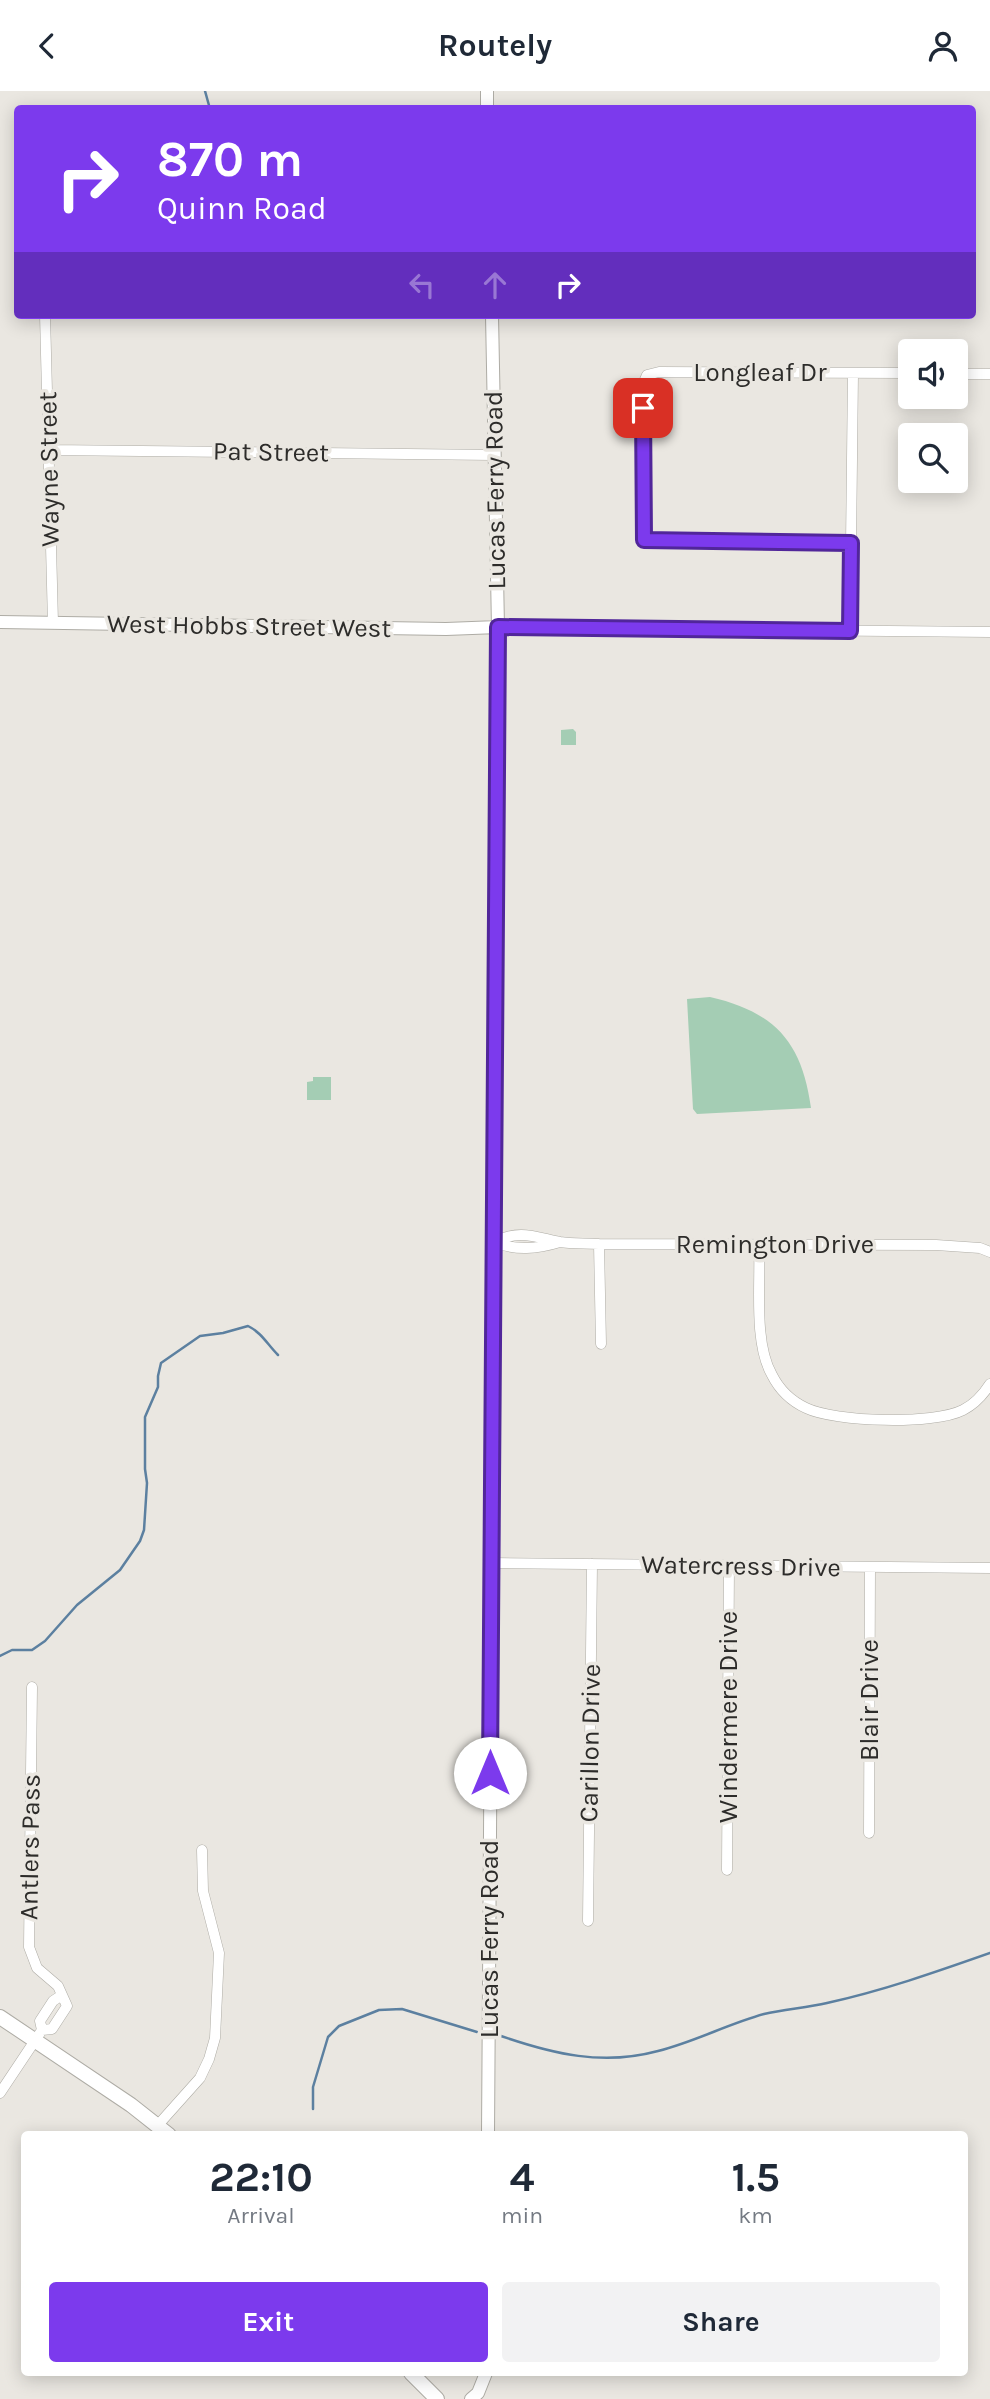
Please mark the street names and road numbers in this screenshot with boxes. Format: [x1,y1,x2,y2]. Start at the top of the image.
street label: Longleaf Dr [693,357,827,388]
street label: Lucas Ferry Road [478,390,512,590]
street label: Wayne Street [32,391,66,547]
street label: Pat Street [213,435,329,469]
street label: West Hobbs Street West [107,608,392,644]
street label: Remington Drive [676,1229,874,1260]
street label: Watercress Drive [641,1549,841,1583]
street label: Windermere Drive [713,1611,744,1823]
street label: Blair Drive [854,1639,885,1761]
street label: Carillon Drive [573,1663,607,1823]
street label: Antlers Pass [13,1774,47,1920]
street label: Lucas Ferry Road [474,1840,505,2038]

